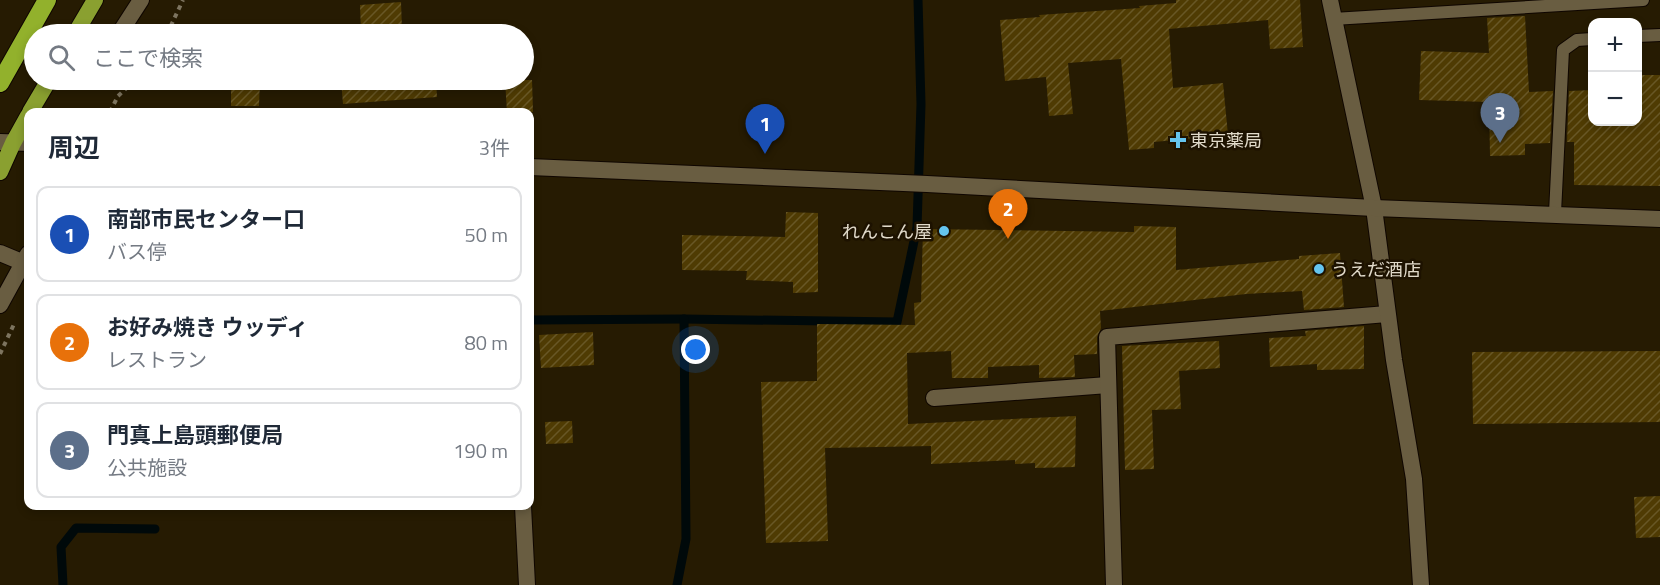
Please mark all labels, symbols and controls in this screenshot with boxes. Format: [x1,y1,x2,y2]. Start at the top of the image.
map controls [1588,18,1642,126]
button: + [1588,18,1642,72]
search box [24,24,534,90]
icon: search [45,41,78,74]
text: ここで検索 [93,41,203,75]
button: − [1588,72,1642,126]
pin: 3 [1480,94,1520,143]
pin: 1 [746,104,784,154]
place label: 東京薬局 [1190,127,1262,154]
text: 周辺 [48,128,100,167]
text: 3件 [479,132,510,163]
marker: 東京薬局 [1171,133,1185,147]
pin: 2 [988,190,1028,239]
text: 南部市民センター口 [107,202,305,236]
place label: れんこん屋 [842,218,932,245]
text: 1 [64,219,75,250]
text: 50 m [464,219,508,250]
marker: れんこん屋 [937,224,951,238]
text: バス停 [107,236,167,267]
place label: うえだ酒店 [1331,256,1421,283]
marker: うえだ酒店 [1312,262,1326,276]
text: お好み焼き ウッディ [107,310,308,344]
text: 2 [64,327,75,358]
text: 80 m [464,327,508,358]
your location [681,335,710,364]
text: レストラン [107,344,207,375]
text: 門真上島頭郵便局 [107,418,283,452]
text: 3 [64,435,75,466]
text: 190 m [453,435,508,466]
text: 公共施設 [107,452,187,483]

